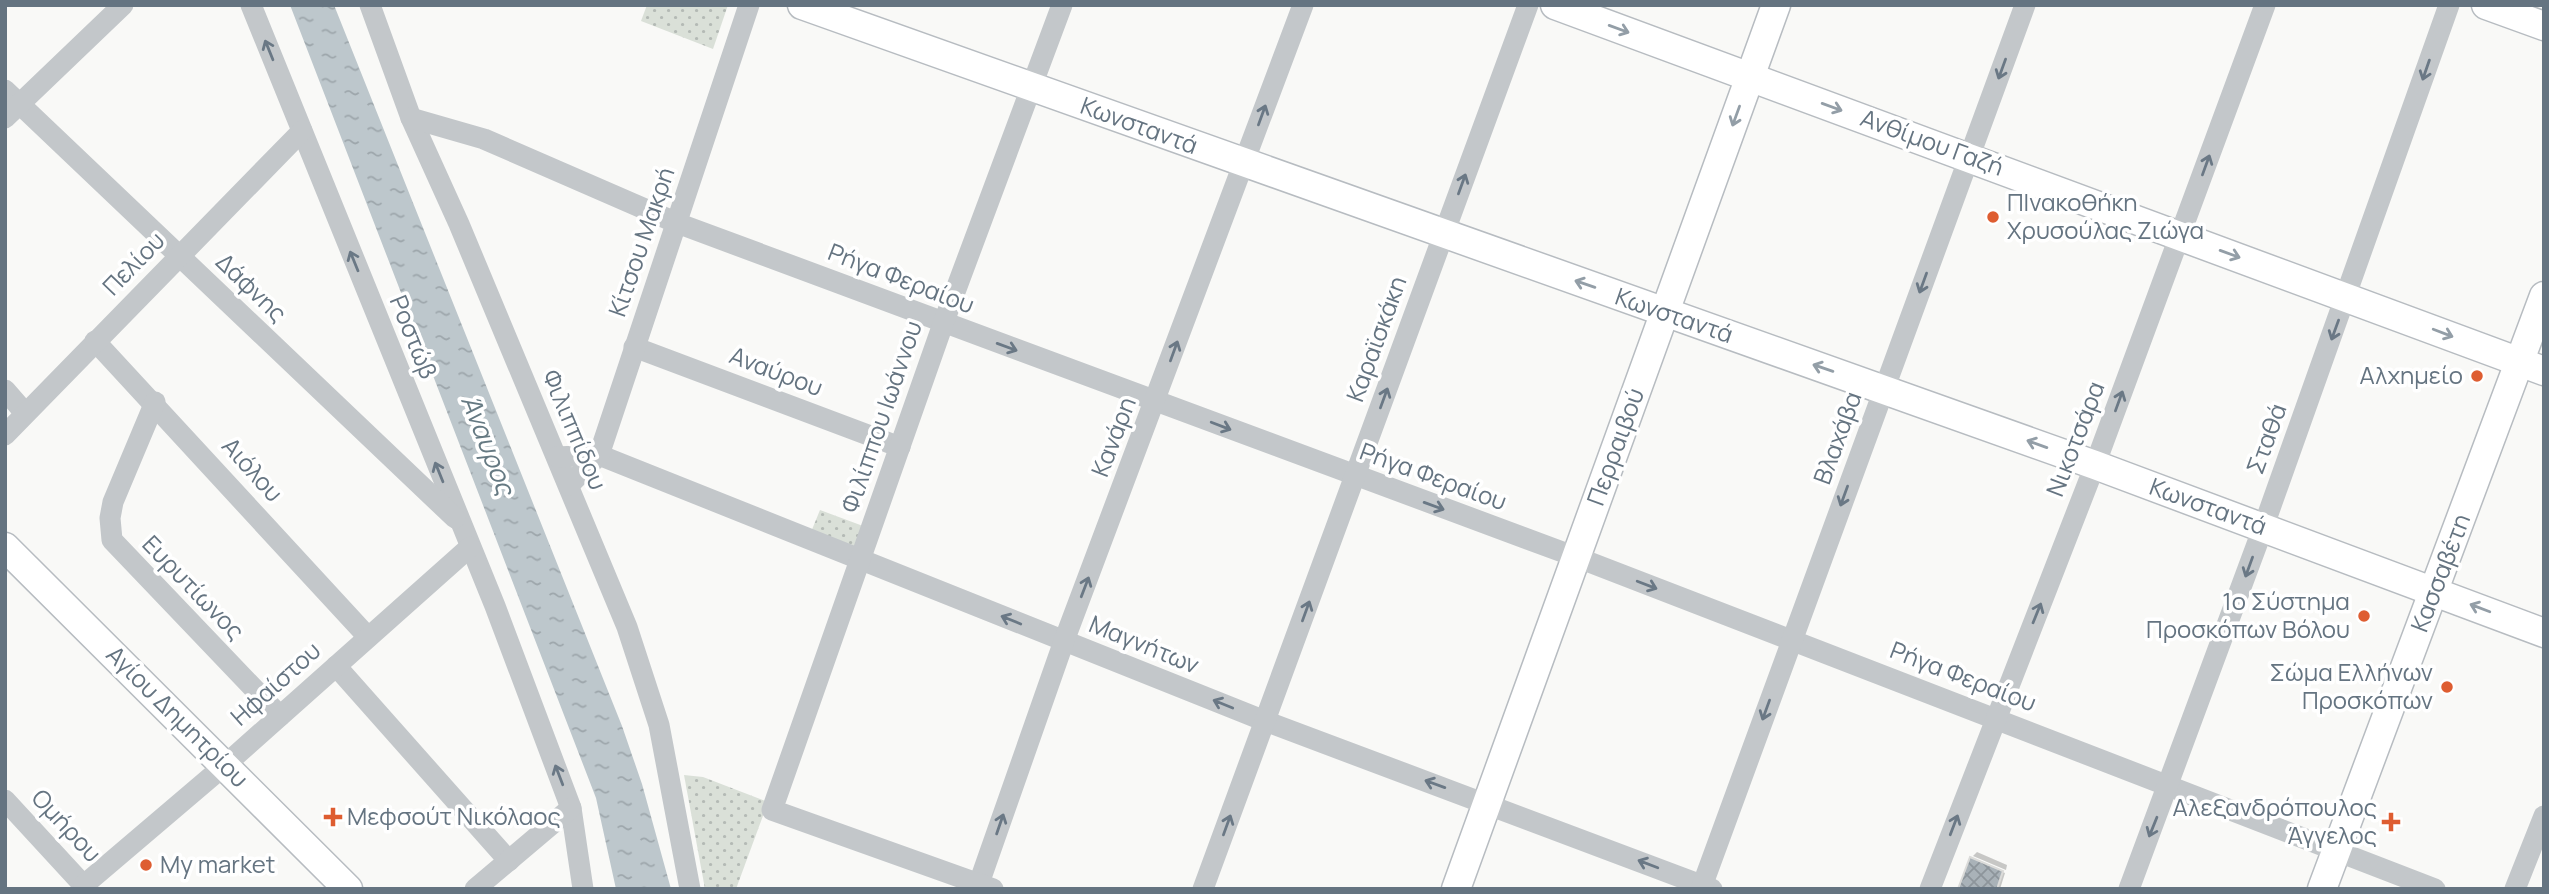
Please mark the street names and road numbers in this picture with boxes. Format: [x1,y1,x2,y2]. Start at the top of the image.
street label: Κωνσταντά [1076,88,1203,161]
street label: Ανθίμου Γαζή [1856,100,2009,183]
street label: Κίτσου Μακρή [600,163,682,320]
street label: Πελίου [95,224,171,302]
street label: Ρήγα Φεραίου [824,235,979,321]
street label: Δάφνης [209,245,295,329]
street label: Καραϊσκάκη [1338,271,1414,406]
street label: Κωνσταντά [1611,279,1738,350]
street label: Ροστώβ [383,290,446,383]
street label: Φιλίππου Ιωάννου [832,316,929,517]
street label: Αναύρου [725,338,828,403]
street label: Φιλιππίδου [535,364,616,495]
street label: Νικοτσάρα [2038,376,2112,501]
street label: Περραιβού [1578,383,1651,510]
street label: Βλαχάβα [1805,387,1869,488]
street label: Κανάρη [1082,392,1143,481]
street label: Σταθά [2238,399,2294,478]
street label: Αιόλου [215,430,291,508]
street label: Ρήγα Φεραίου [1356,434,1512,517]
street label: Κωνσταντά [2145,469,2272,542]
street label: Κασσαβέτη [2402,509,2477,636]
street label: Ευρυτίωνος [136,527,252,646]
street label: Μαγνήτων [1085,607,1204,681]
street label: Ρήγα Φεραίου [1886,633,2041,719]
street label: Ηφαίστου [223,634,327,732]
street label: Αγίου Δημητρίου [100,638,256,794]
street label: Ομήρου [25,781,109,869]

